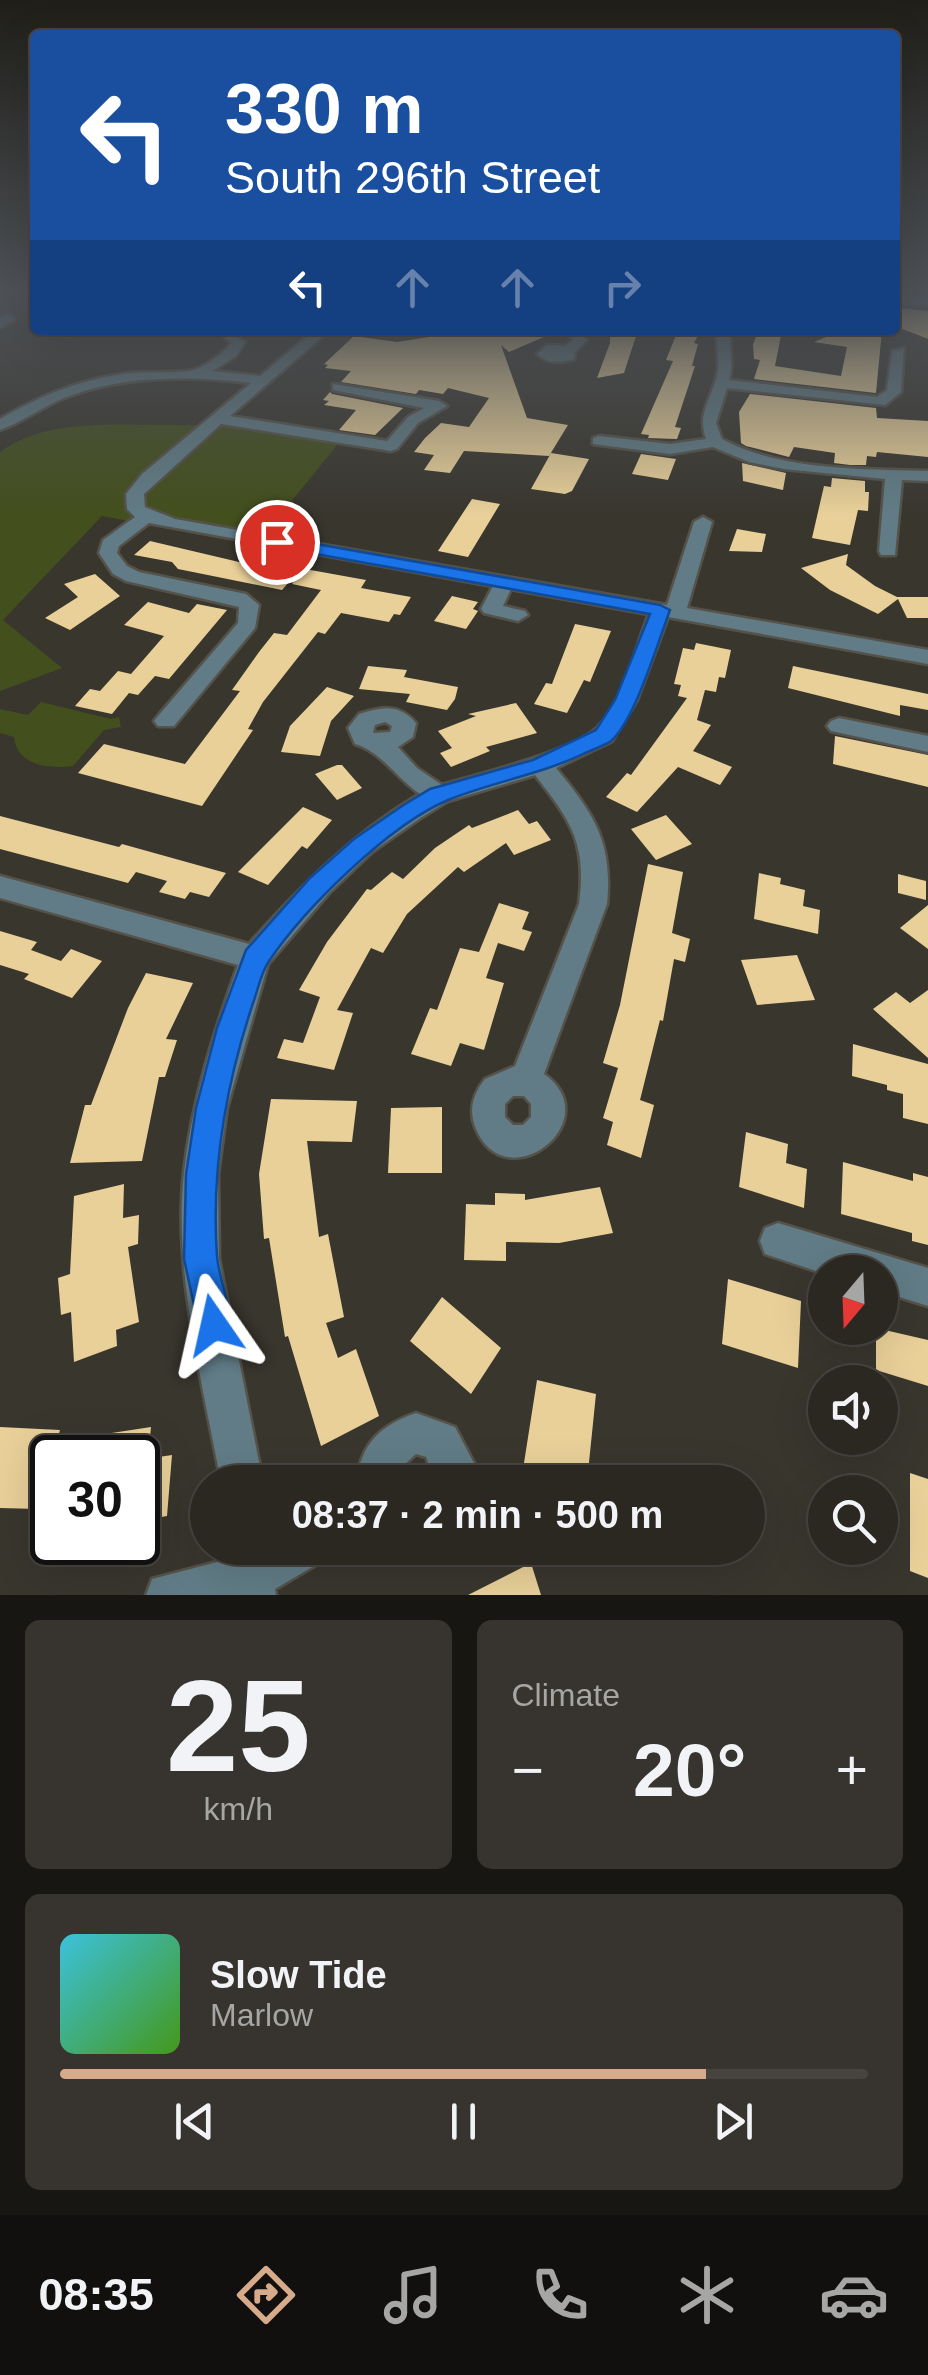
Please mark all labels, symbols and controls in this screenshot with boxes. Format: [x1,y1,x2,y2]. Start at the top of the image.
icon: left [60,70,190,200]
text: 330 m [225,70,423,148]
text: South 296th Street [225,152,600,203]
icon: left [280,260,335,315]
icon: ahead [385,260,440,315]
icon: ahead [490,260,545,315]
icon: right [595,260,650,315]
pin [235,500,320,585]
icon: arrive [250,515,305,570]
north arrow [808,1255,898,1345]
map controls [808,1255,898,1565]
position arrow [162,1273,266,1377]
button: sound [808,1365,898,1455]
speed limit sign: 30 [30,1435,160,1565]
button: search [808,1475,898,1565]
text: 08:37 · 2 min · 500 m [292,1494,663,1536]
text: 25 [166,1653,311,1799]
text: Climate [512,1677,620,1713]
text: 20° [633,1728,746,1812]
text: − [512,1739,544,1801]
text: + [836,1739,868,1801]
text: km/h [204,1791,273,1827]
text: Slow Tide [210,1954,387,1996]
text: Marlow [210,1997,313,2033]
icon: previous [167,2094,222,2149]
icon: pause [436,2094,491,2149]
icon: next [706,2094,761,2149]
icon: directions [231,2260,301,2330]
icon: music [378,2260,448,2330]
icon: phone [525,2260,595,2330]
icon: climate [672,2260,742,2330]
icon: car [819,2260,889,2330]
text: 08:35 [39,2269,154,2320]

